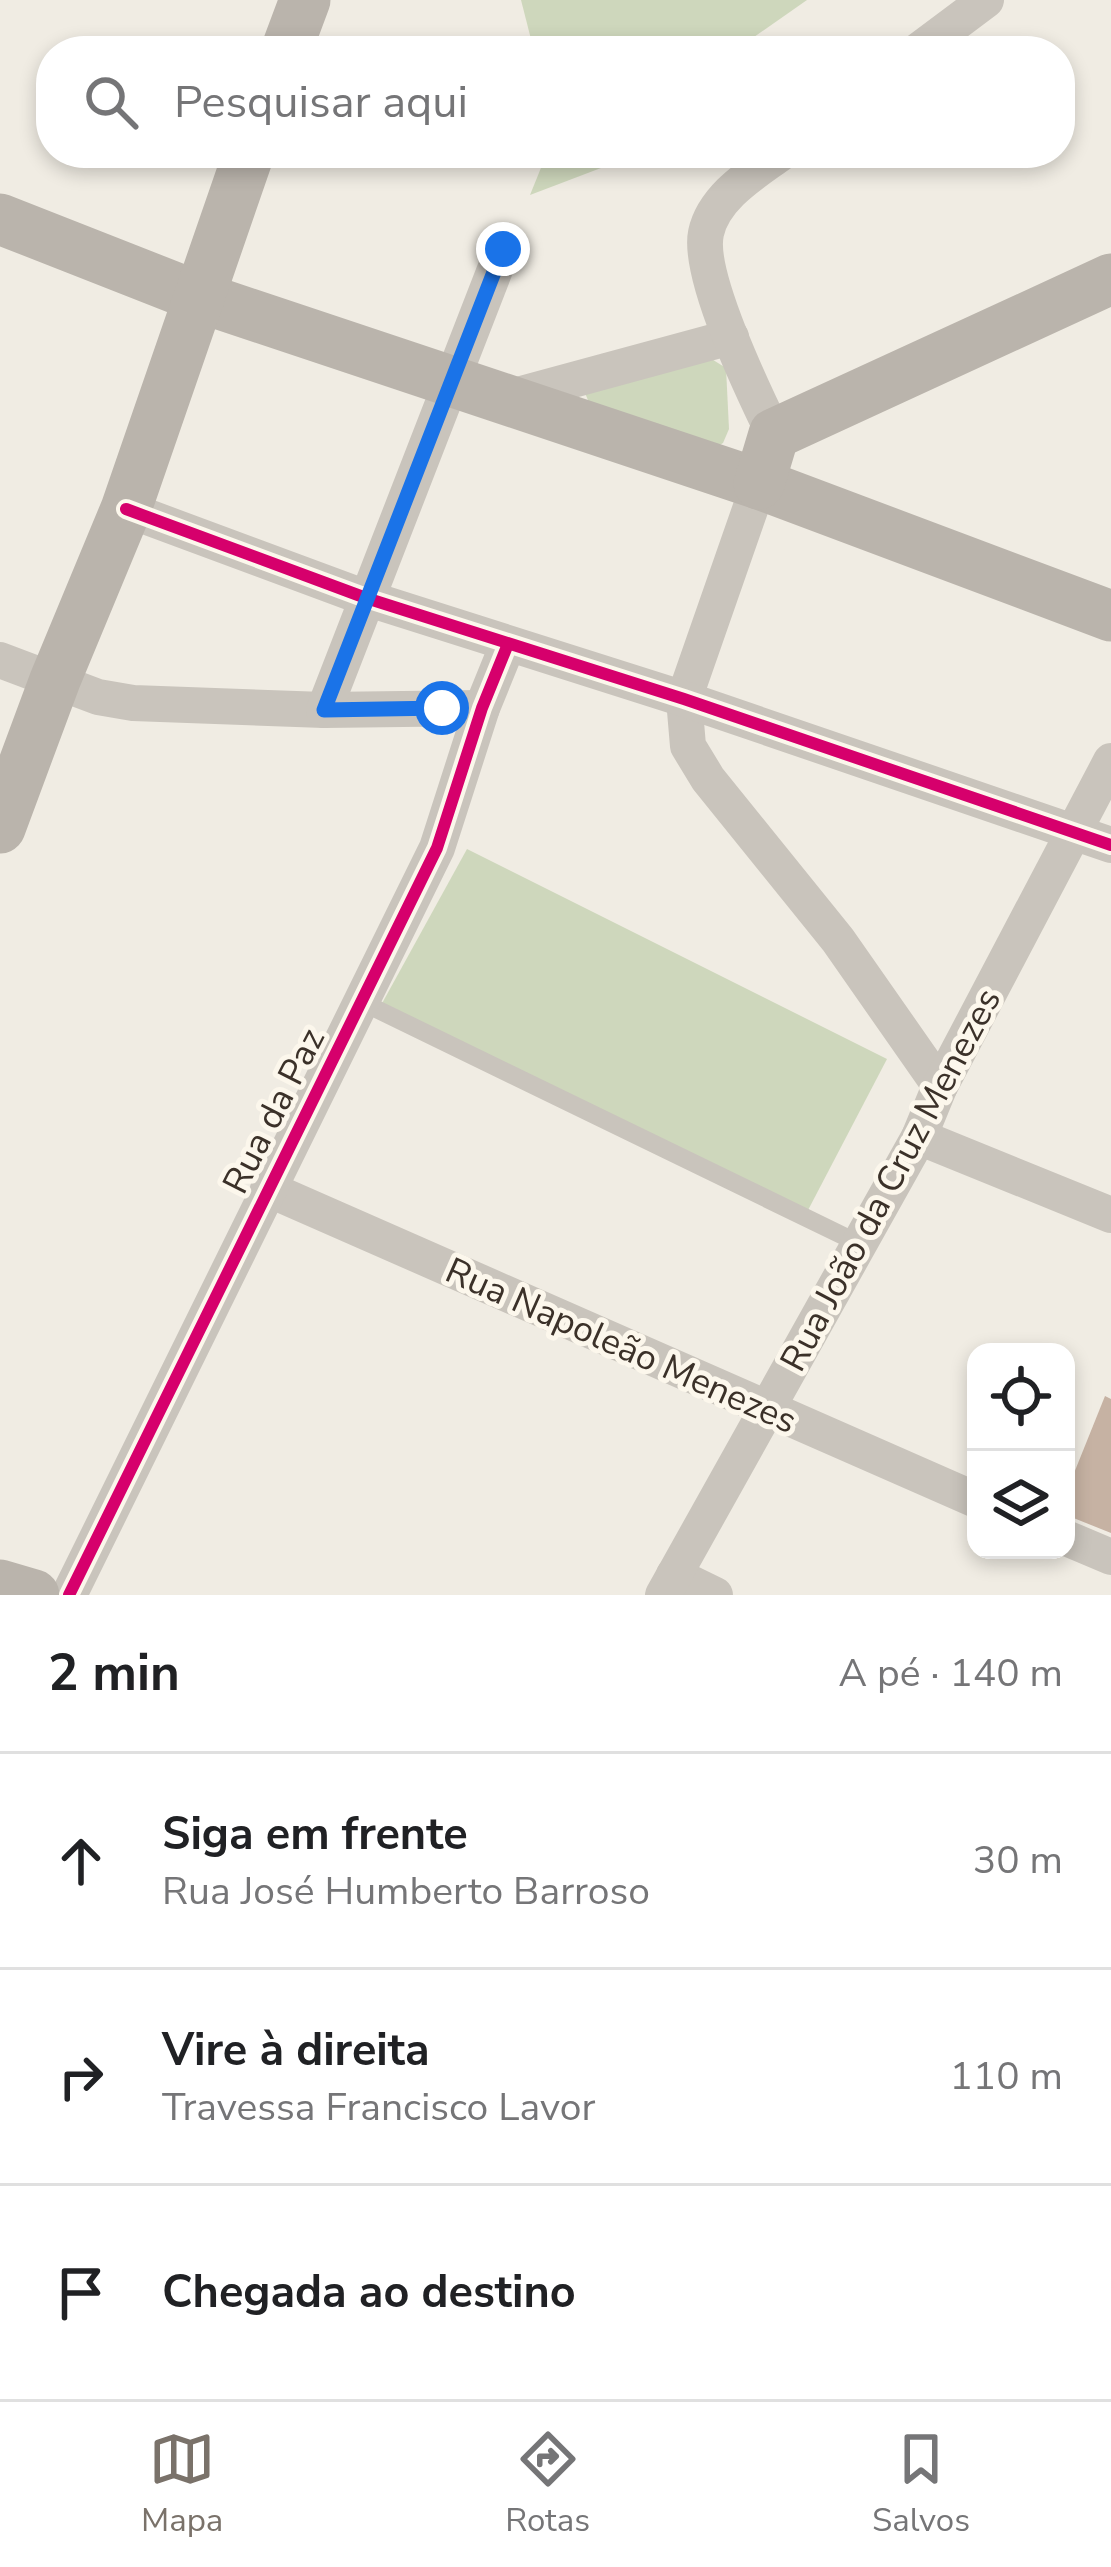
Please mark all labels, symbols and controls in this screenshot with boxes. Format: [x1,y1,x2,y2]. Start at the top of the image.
search box [36,36,1075,168]
icon: search [78,69,144,135]
text: Pesquisar aqui [174,72,468,133]
route end [476,222,530,276]
route start [415,681,469,735]
street label: Rua João da Cruz Menezes [769,980,1013,1380]
street label: Rua da Paz [211,1020,337,1202]
street label: Rua Napoleão Menezes [438,1246,804,1446]
map controls [967,1343,1075,1559]
button: locate [967,1343,1075,1451]
button: layers [967,1451,1075,1559]
text: 2 min [48,1638,180,1708]
text: A pé · 140 m [839,1647,1063,1700]
text: Siga em frente [162,1804,468,1865]
icon: ahead [48,1828,114,1894]
text: 30 m [973,1834,1063,1887]
text: Rua José Humberto Barroso [162,1865,650,1918]
text: Vire à direita [162,2020,430,2081]
icon: right [48,2044,114,2110]
text: 110 m [949,2050,1063,2103]
text: Travessa Francisco Lavor [162,2081,595,2134]
icon: arrive [48,2260,114,2326]
text: Chegada ao destino [162,2262,576,2323]
tab: Mapa [141,2426,223,2543]
tab: Rotas [505,2426,590,2543]
tab: Salvos [872,2426,970,2543]

